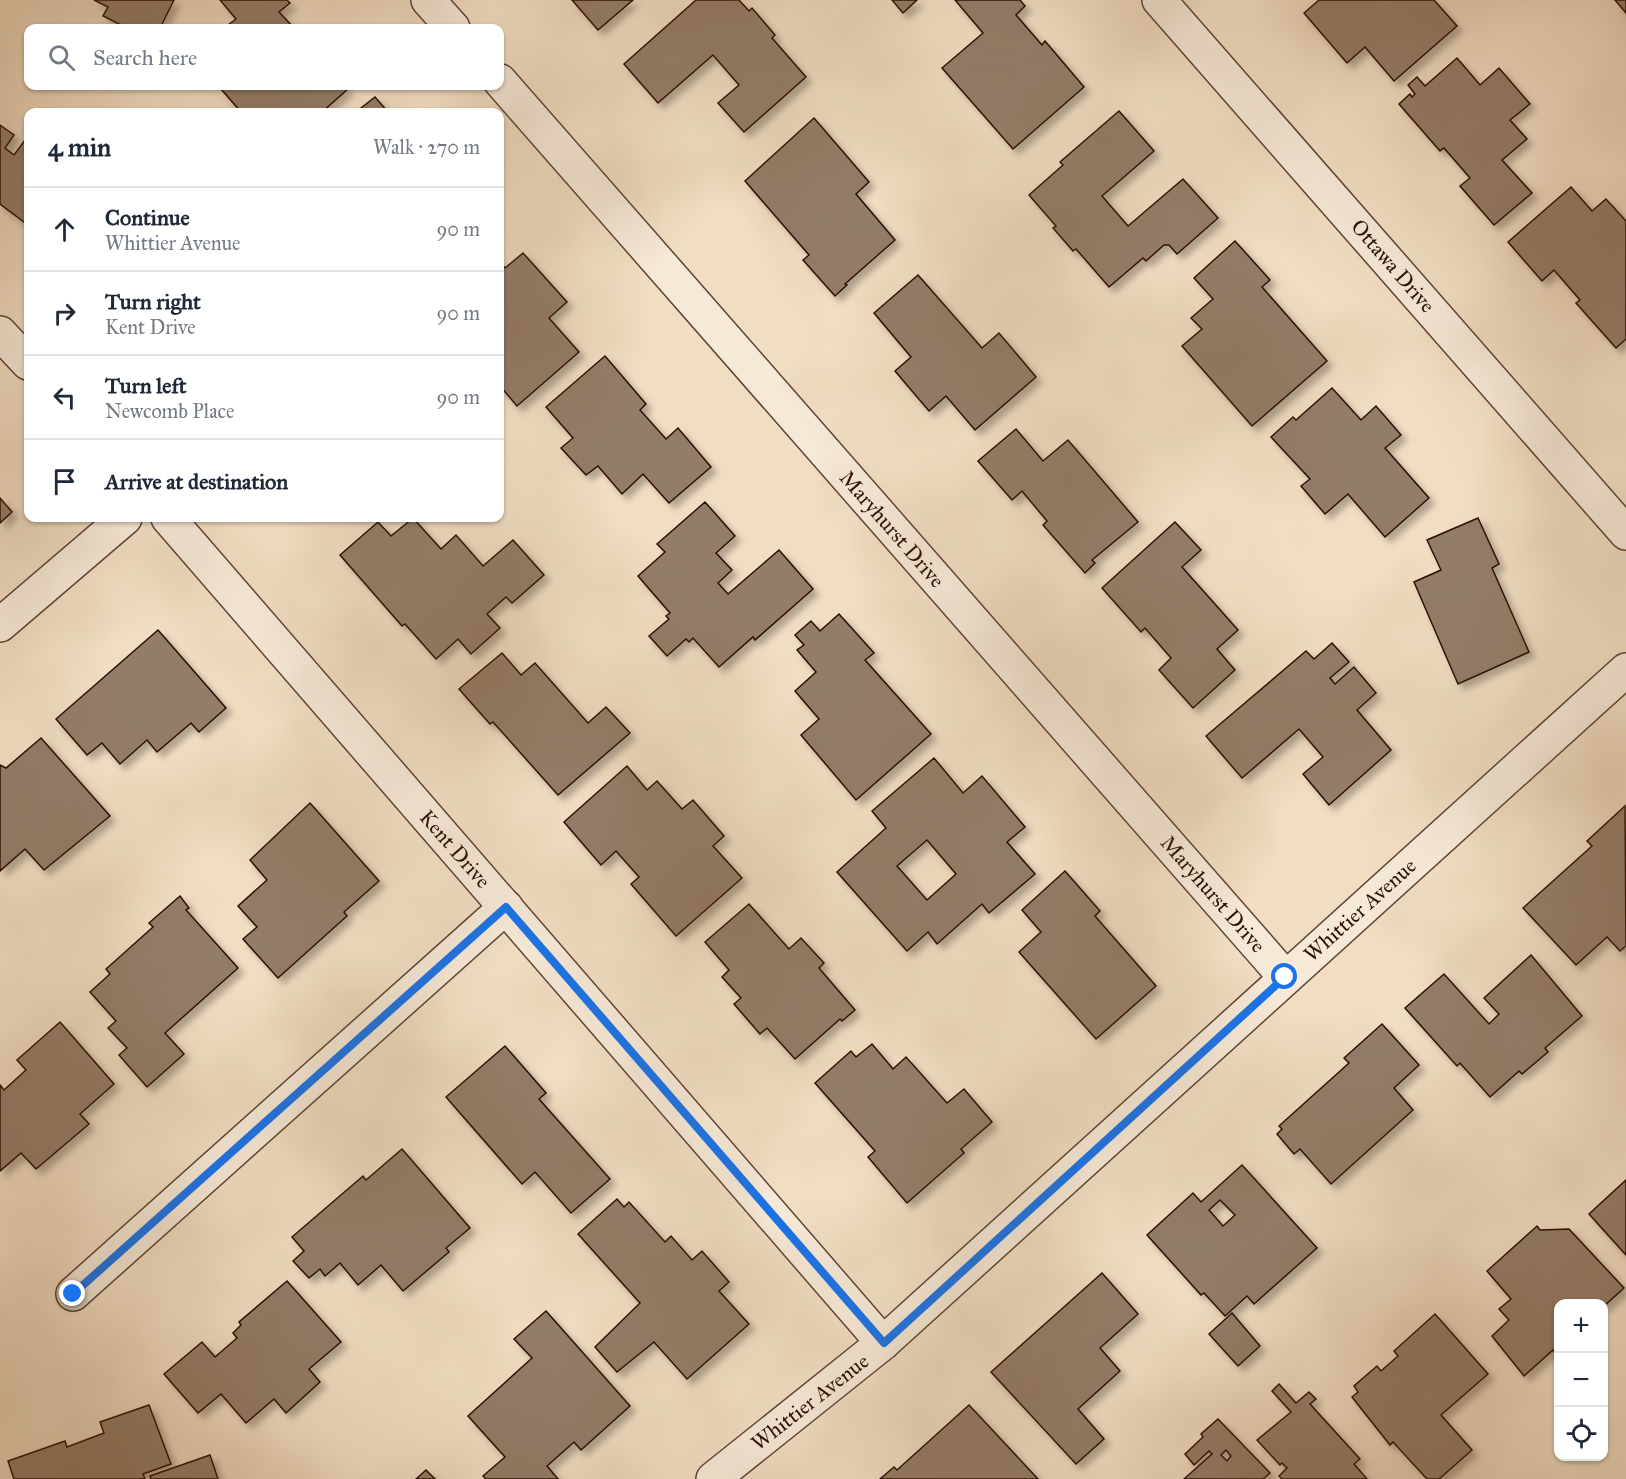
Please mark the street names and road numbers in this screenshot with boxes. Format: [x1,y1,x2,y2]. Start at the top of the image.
street label: Ottawa Drive [1345,214,1441,318]
street label: Maryhurst Drive [834,465,950,593]
street label: Kent Drive [414,805,496,894]
street label: Maryhurst Drive [1155,830,1271,958]
street label: Whittier Avenue [1298,853,1422,967]
street label: Whittier Avenue [746,1348,874,1456]

